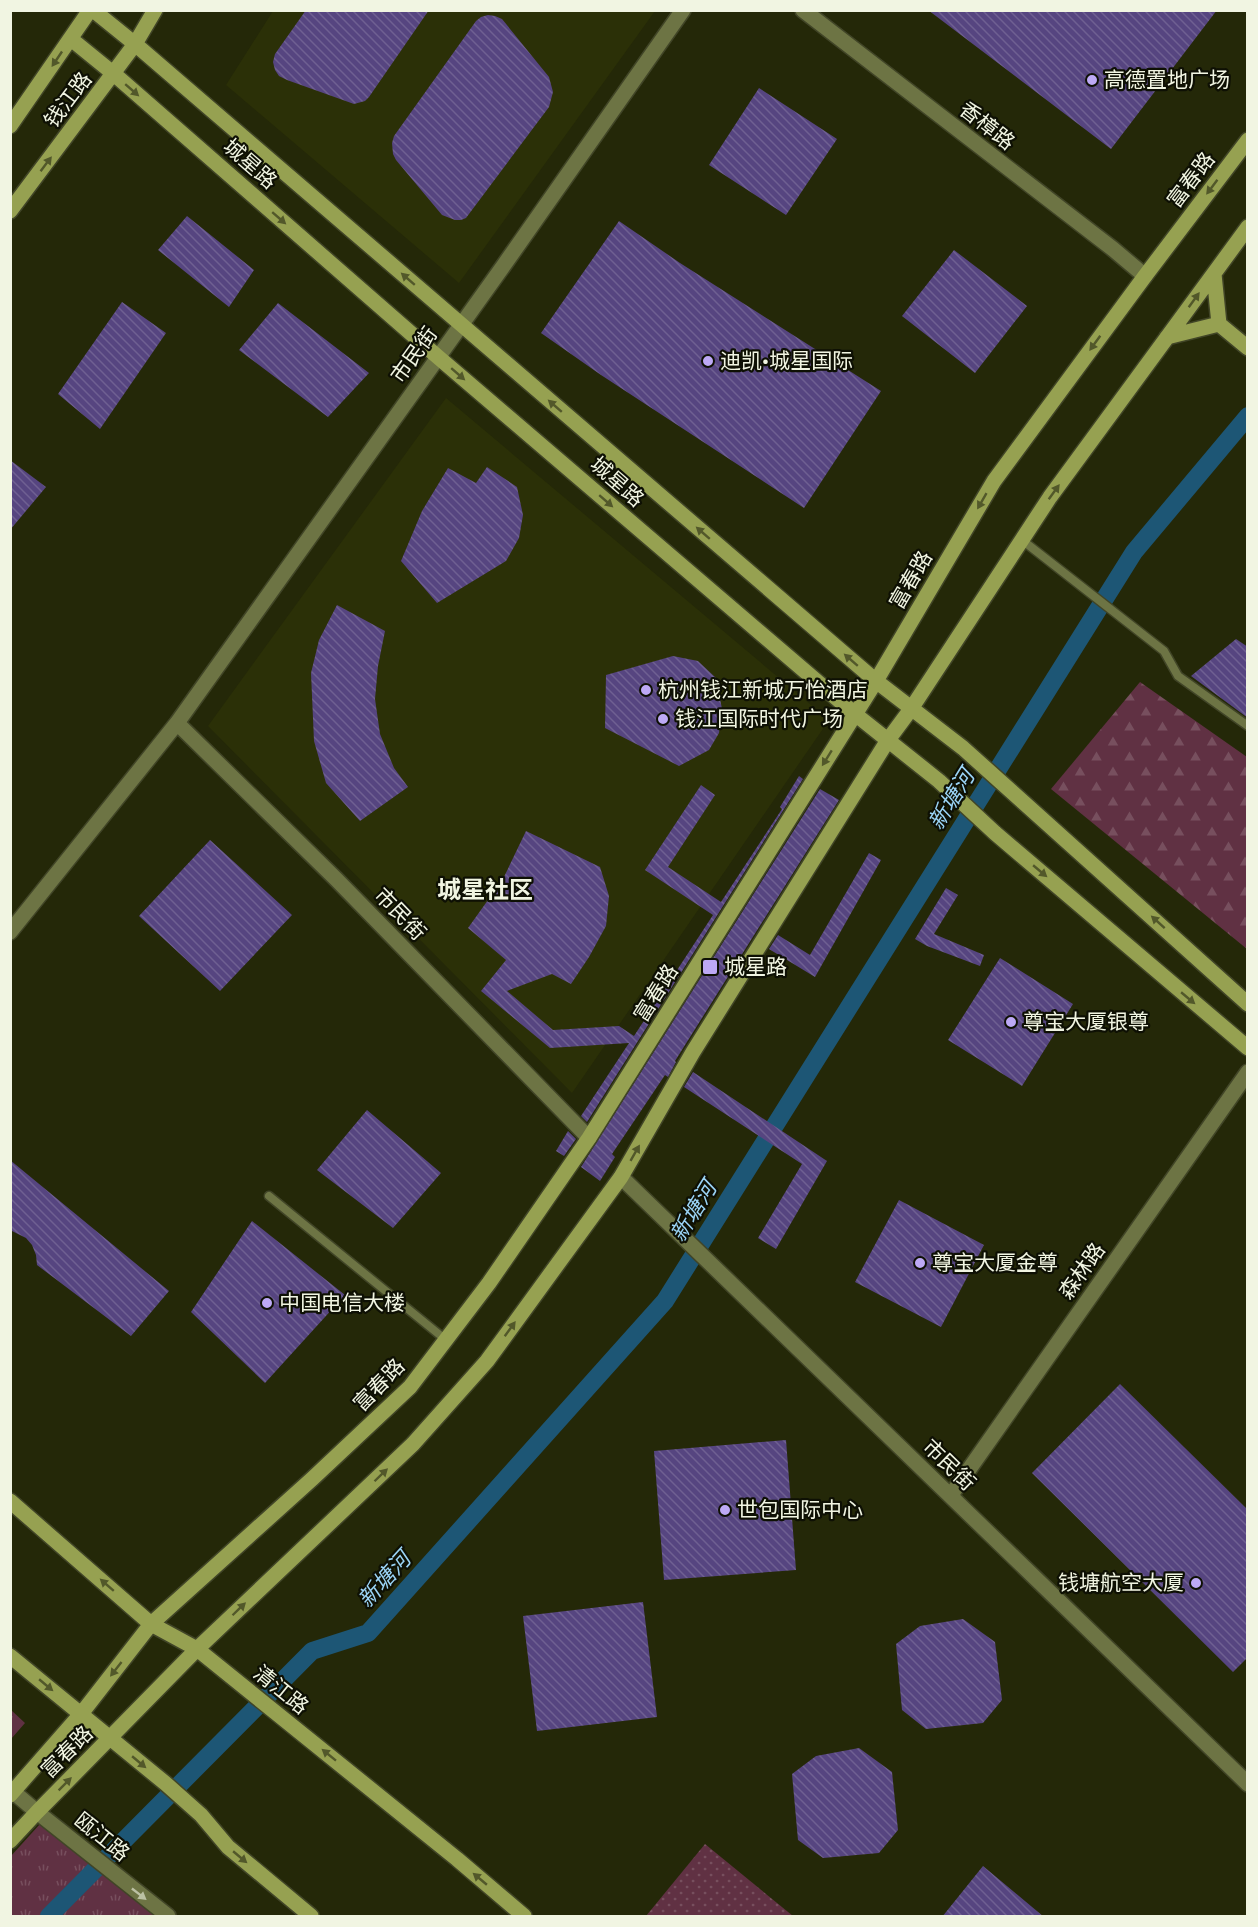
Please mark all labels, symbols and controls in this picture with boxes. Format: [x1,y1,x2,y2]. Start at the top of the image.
one-way arrow [52,51,63,67]
street label: 钱江路 [39,67,97,132]
place label: 高德置地广场 [1104,67,1230,92]
marker: 高德置地广场 [1085,73,1099,87]
one-way arrow [124,83,139,96]
street label: 香樟路 [955,96,1020,155]
street label: 城星路 [218,134,282,194]
street label: 富春路 [1162,147,1220,212]
one-way arrow [40,157,52,173]
one-way arrow [1207,179,1219,194]
one-way arrow [271,211,286,224]
one-way arrow [401,273,416,286]
one-way arrow [1188,293,1200,309]
street label: 市民街 [385,322,442,388]
one-way arrow [1090,335,1102,350]
place label: 迪凯·城星国际 [720,348,853,373]
marker: 迪凯·城星国际 [701,354,715,368]
one-way arrow [450,367,466,380]
one-way arrow [548,400,563,413]
street label: 城星路 [585,452,649,512]
one-way arrow [1048,484,1060,500]
one-way arrow [977,493,987,510]
one-way arrow [598,494,614,507]
one-way arrow [696,527,711,540]
street label: 富春路 [884,546,937,613]
one-way arrow [844,654,859,667]
place label: 杭州钱江新城万怡酒店 [658,677,868,702]
marker: 杭州钱江新城万怡酒店 [639,683,653,697]
place label: 钱江国际时代广场 [675,706,843,731]
marker: 钱江国际时代广场 [656,712,670,726]
one-way arrow [822,750,833,766]
water label: 新塘河 [922,761,982,834]
one-way arrow [1032,864,1047,877]
district label: 城星社区 [437,876,533,904]
street label: 市民街 [369,882,431,945]
one-way arrow [1150,915,1165,929]
place label: 城星路 [724,954,787,979]
marker: 城星路 [701,958,719,976]
street label: 富春路 [628,959,683,1026]
one-way arrow [1180,991,1196,1004]
place label: 尊宝大厦银尊 [1023,1009,1149,1034]
marker: 尊宝大厦银尊 [1004,1015,1018,1029]
one-way arrow [630,1144,640,1161]
water label: 新塘河 [664,1173,724,1246]
street label: 森林路 [1053,1238,1110,1304]
place label: 尊宝大厦金尊 [932,1250,1058,1275]
marker: 尊宝大厦金尊 [913,1256,927,1270]
place label: 中国电信大楼 [279,1290,405,1315]
marker: 中国电信大楼 [260,1296,274,1310]
one-way arrow [504,1322,516,1338]
street label: 富春路 [348,1353,410,1416]
street label: 市民街 [918,1434,981,1496]
one-way arrow [373,1468,387,1482]
place label: 世包国际中心 [737,1497,863,1522]
marker: 世包国际中心 [718,1503,732,1517]
water label: 新塘河 [352,1543,419,1613]
place label: 钱塘航空大厦 [1058,1570,1184,1595]
marker: 钱塘航空大厦 [1189,1576,1203,1590]
one-way arrow [100,1579,115,1592]
one-way arrow [232,1602,247,1616]
one-way arrow [110,1660,122,1676]
street label: 清江路 [249,1660,314,1719]
one-way arrow [38,1678,54,1691]
street label: 富春路 [36,1721,98,1783]
one-way arrow [321,1750,336,1762]
one-way arrow [131,1755,147,1768]
one-way arrow [58,1777,72,1791]
street label: 瓯江路 [70,1807,135,1866]
one-way arrow [232,1851,248,1864]
one-way arrow [472,1872,488,1885]
one-way arrow [132,1887,147,1899]

